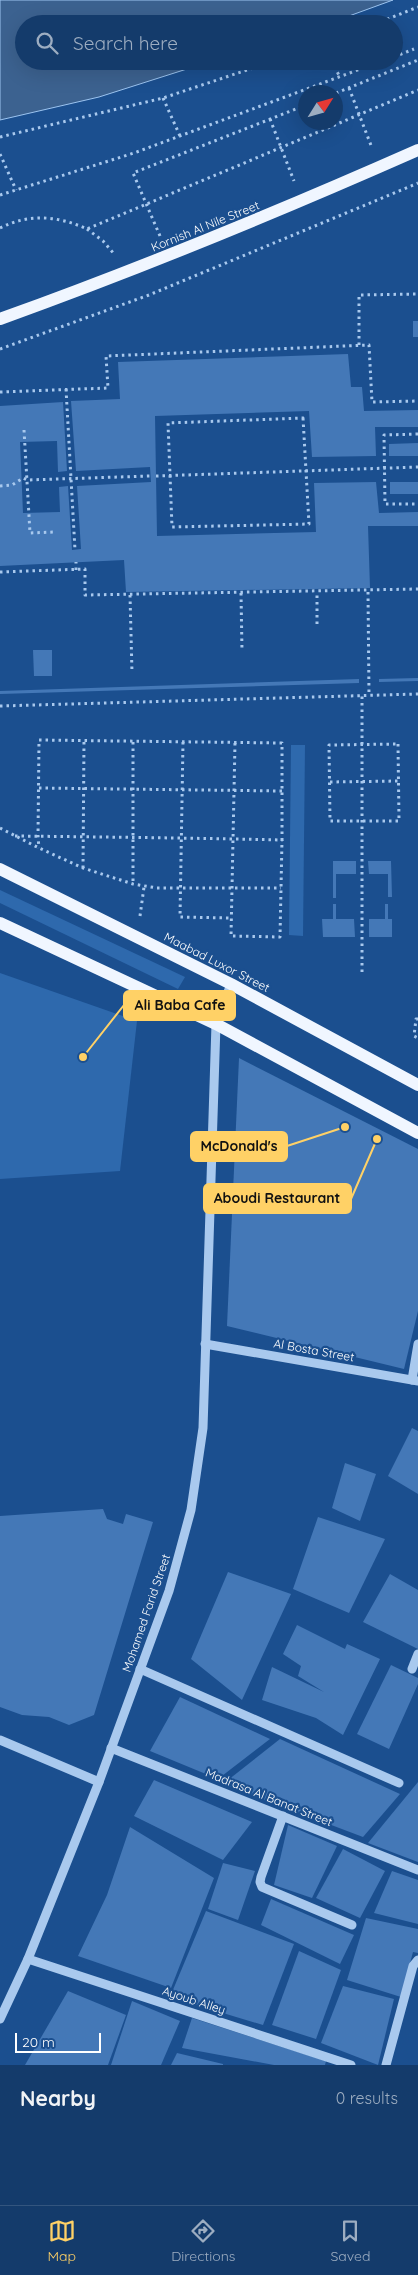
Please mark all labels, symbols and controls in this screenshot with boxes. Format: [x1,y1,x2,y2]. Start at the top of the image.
search box [15,15,403,70]
icon: search [33,29,61,57]
text: Search here [73,31,178,55]
north arrow [298,85,343,130]
street label: Kornish Al Nile Street [149,197,261,255]
street label: Maabad Luxor Street [162,929,272,995]
callout: Ali Baba Cafe [124,991,235,1020]
text: Ali Baba Cafe [135,996,225,1014]
callout: McDonald's [191,1132,287,1161]
text: McDonald's [201,1137,278,1155]
callout: Aboudi Restaurant [204,1184,351,1213]
text: Aboudi Restaurant [214,1189,341,1207]
street label: Al Bosta Street [272,1336,356,1364]
street label: Mohamed Farid Street [119,1552,173,1674]
street label: Madrasa Al Banat Street [203,1765,335,1829]
street label: Ayoub Alley [161,1983,227,2017]
scale bar [15,2030,101,2053]
text: 20 m [22,2033,55,2051]
text: Nearby [20,2085,96,2111]
text: 0 results [336,2088,398,2108]
tab: Map [48,2217,76,2265]
tab: Directions [171,2217,235,2265]
tab: Saved [330,2217,370,2265]

